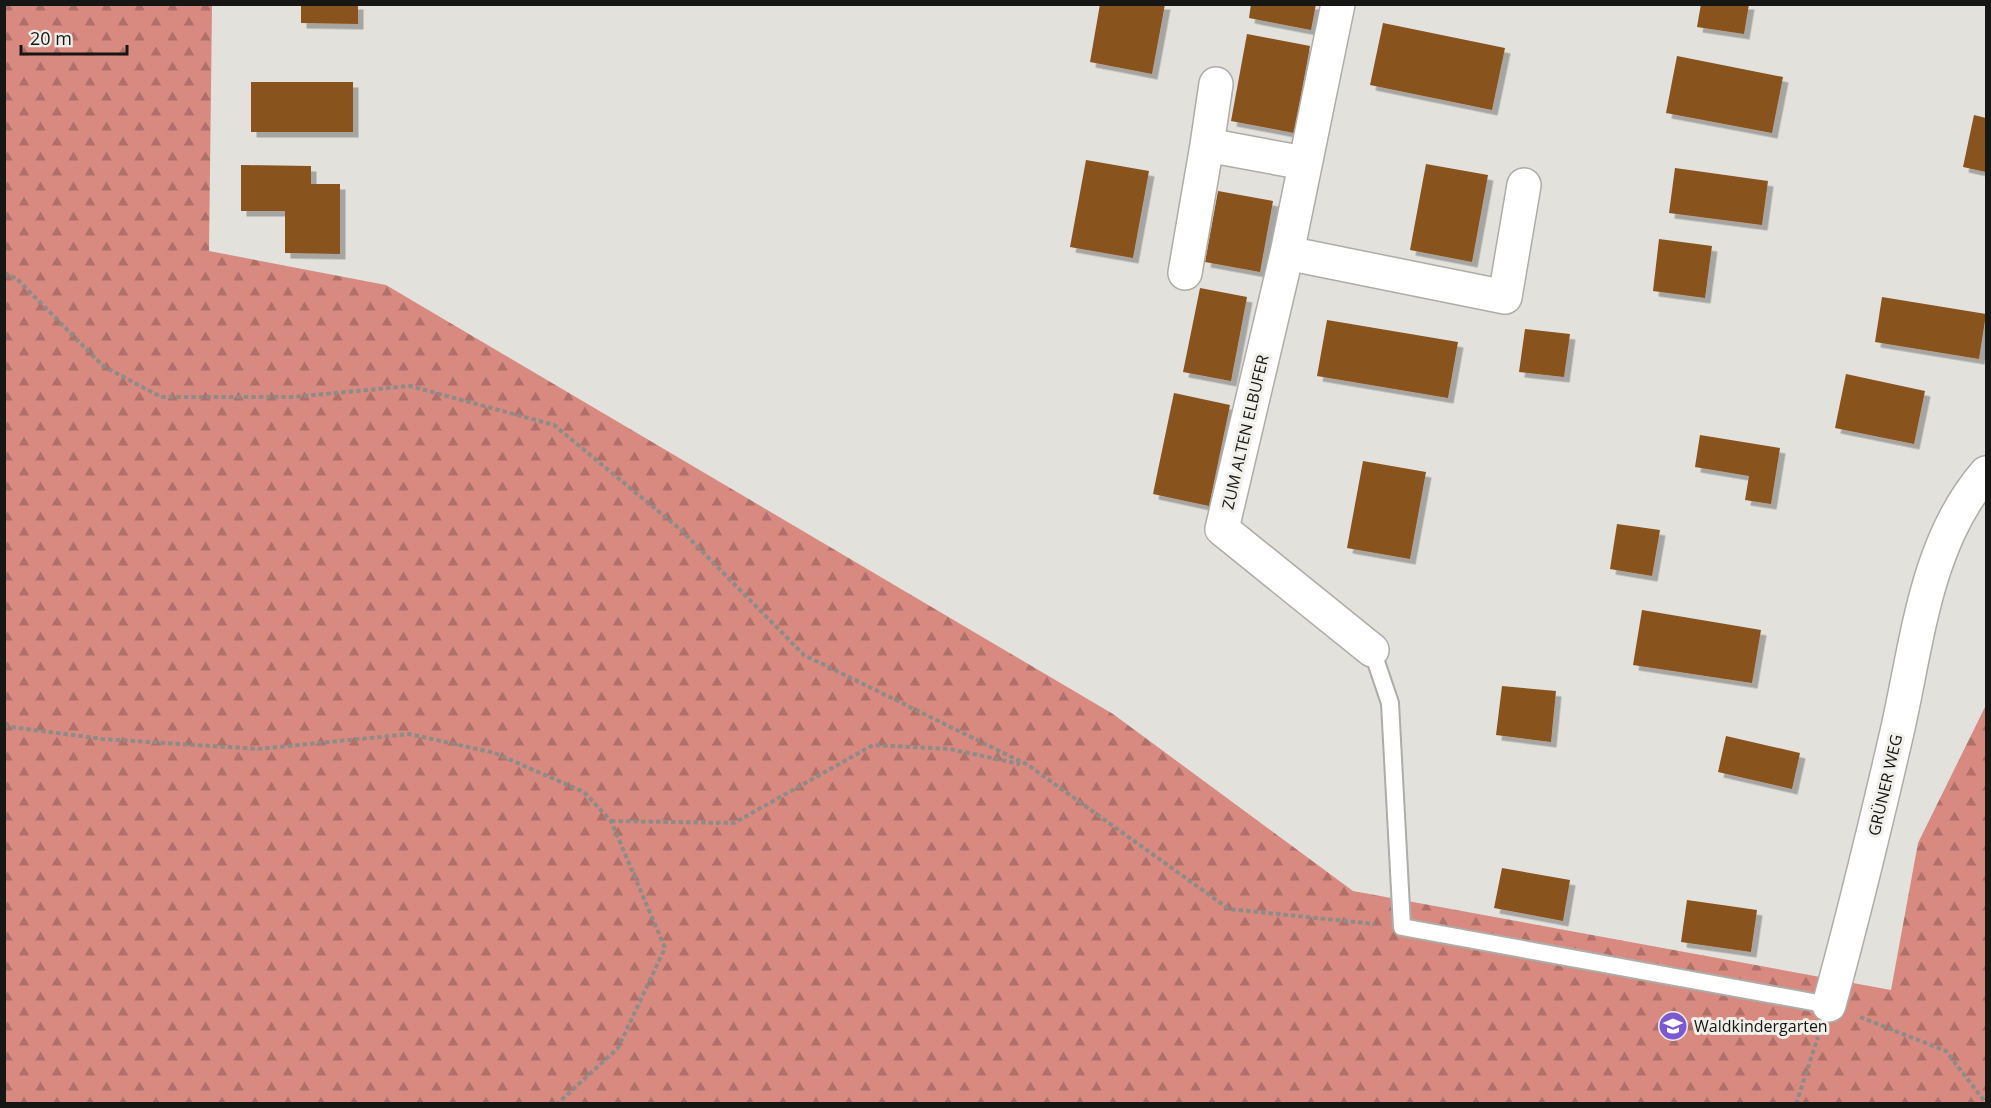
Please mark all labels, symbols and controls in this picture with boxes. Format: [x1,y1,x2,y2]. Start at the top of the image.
scale bar [21,18,128,56]
text: 20 m [30,26,72,50]
street label: ZUM ALTEN ELBUFER [1217,352,1274,511]
street label: GRÜNER WEG [1863,732,1907,838]
school or university icon: Waldkindergarten [1657,1010,1689,1042]
place label: Waldkindergarten [1694,1015,1828,1037]

